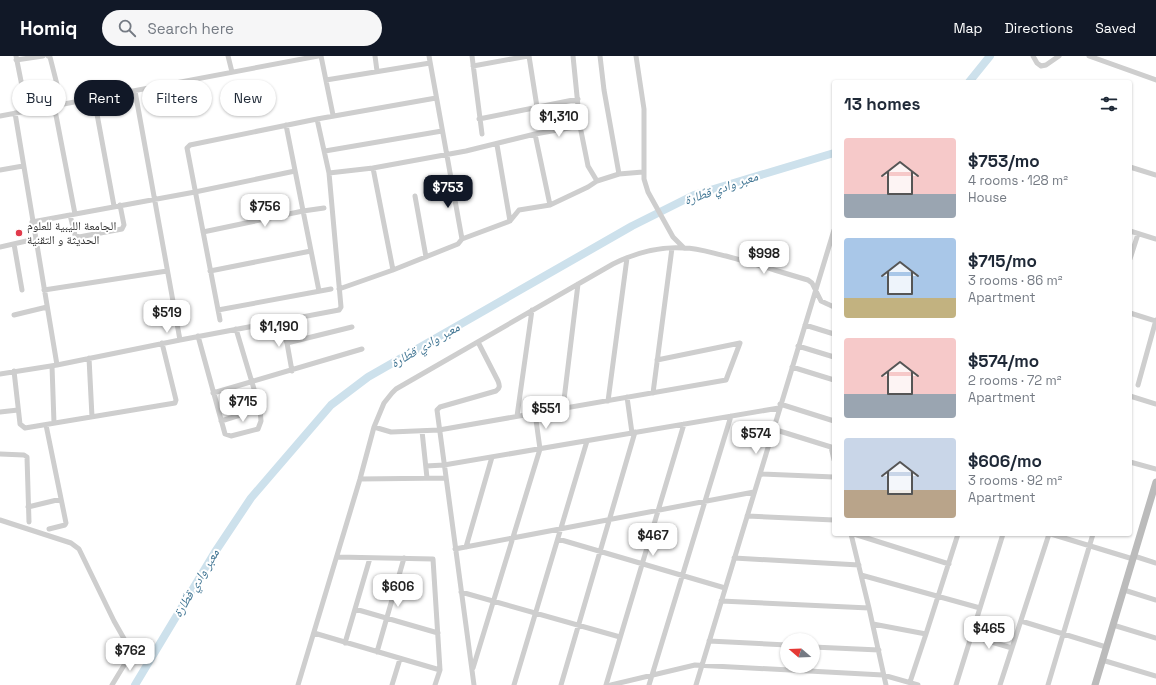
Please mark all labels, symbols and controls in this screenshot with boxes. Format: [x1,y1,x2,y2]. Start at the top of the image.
search box [102,10,382,46]
text: Homiq [20,16,78,41]
icon: search [116,17,138,39]
text: Search here [148,19,234,38]
text: Map [953,19,983,37]
text: Directions [1005,19,1073,37]
text: Saved [1095,19,1136,37]
chip: Buy [12,80,66,116]
chip: Rent [74,80,134,116]
chip: Filters [142,80,212,116]
chip: New [220,80,276,116]
text: 13 homes [844,93,920,115]
icon: filters [1098,93,1120,115]
pin: $1,310 [526,104,592,138]
text: $1,310 [539,108,579,125]
text: $753/mo [968,150,1040,172]
icon: home [876,154,924,202]
water label: معبر وادي قطّارة [682,167,761,211]
text: 4 rooms · 128 m² [968,172,1068,189]
pin: $753 [424,175,472,209]
text: $753 [433,179,463,196]
text: House [968,189,1007,206]
pin: $756 [241,194,289,228]
text: $756 [250,198,280,215]
place label: الجامعة الليبية للعلوم الحديثة و التقنية [27,218,116,248]
marker: الجامعة الليبية للعلوم الحديثة و التقنية [14,228,24,238]
pin: $998 [740,241,788,275]
text: $998 [748,245,780,262]
text: $715/mo [968,250,1037,272]
icon: home [876,254,924,302]
text: 3 rooms · 86 m² [968,272,1062,289]
text: Apartment [968,289,1036,306]
pin: $519 [143,300,191,334]
text: $519 [152,304,182,321]
pin: $1,190 [246,314,312,348]
text: $1,190 [259,318,299,335]
water label: معبر وادي قطّارة [387,318,464,374]
text: $574/mo [968,350,1039,372]
icon: home [876,354,924,402]
text: 2 rooms · 72 m² [968,372,1061,389]
pin: $715 [219,389,267,423]
text: Apartment [968,389,1036,406]
text: $715 [229,393,257,410]
pin: $551 [522,396,570,430]
text: $551 [531,400,561,417]
pin: $574 [732,421,780,455]
text: $574 [741,425,771,442]
text: $606/mo [968,450,1042,472]
icon: home [876,454,924,502]
text: 3 rooms · 92 m² [968,472,1062,489]
text: Apartment [968,489,1036,506]
pin: $467 [629,523,677,557]
text: $467 [637,527,669,544]
water label: معبر وادي قطّارة [169,546,225,622]
pin: $606 [374,574,422,608]
text: $606 [382,578,414,595]
pin: $465 [965,616,1013,650]
text: $465 [973,620,1005,637]
north arrow [780,633,820,673]
map controls [780,633,820,673]
pin: $762 [106,638,154,672]
text: $762 [115,642,145,659]

